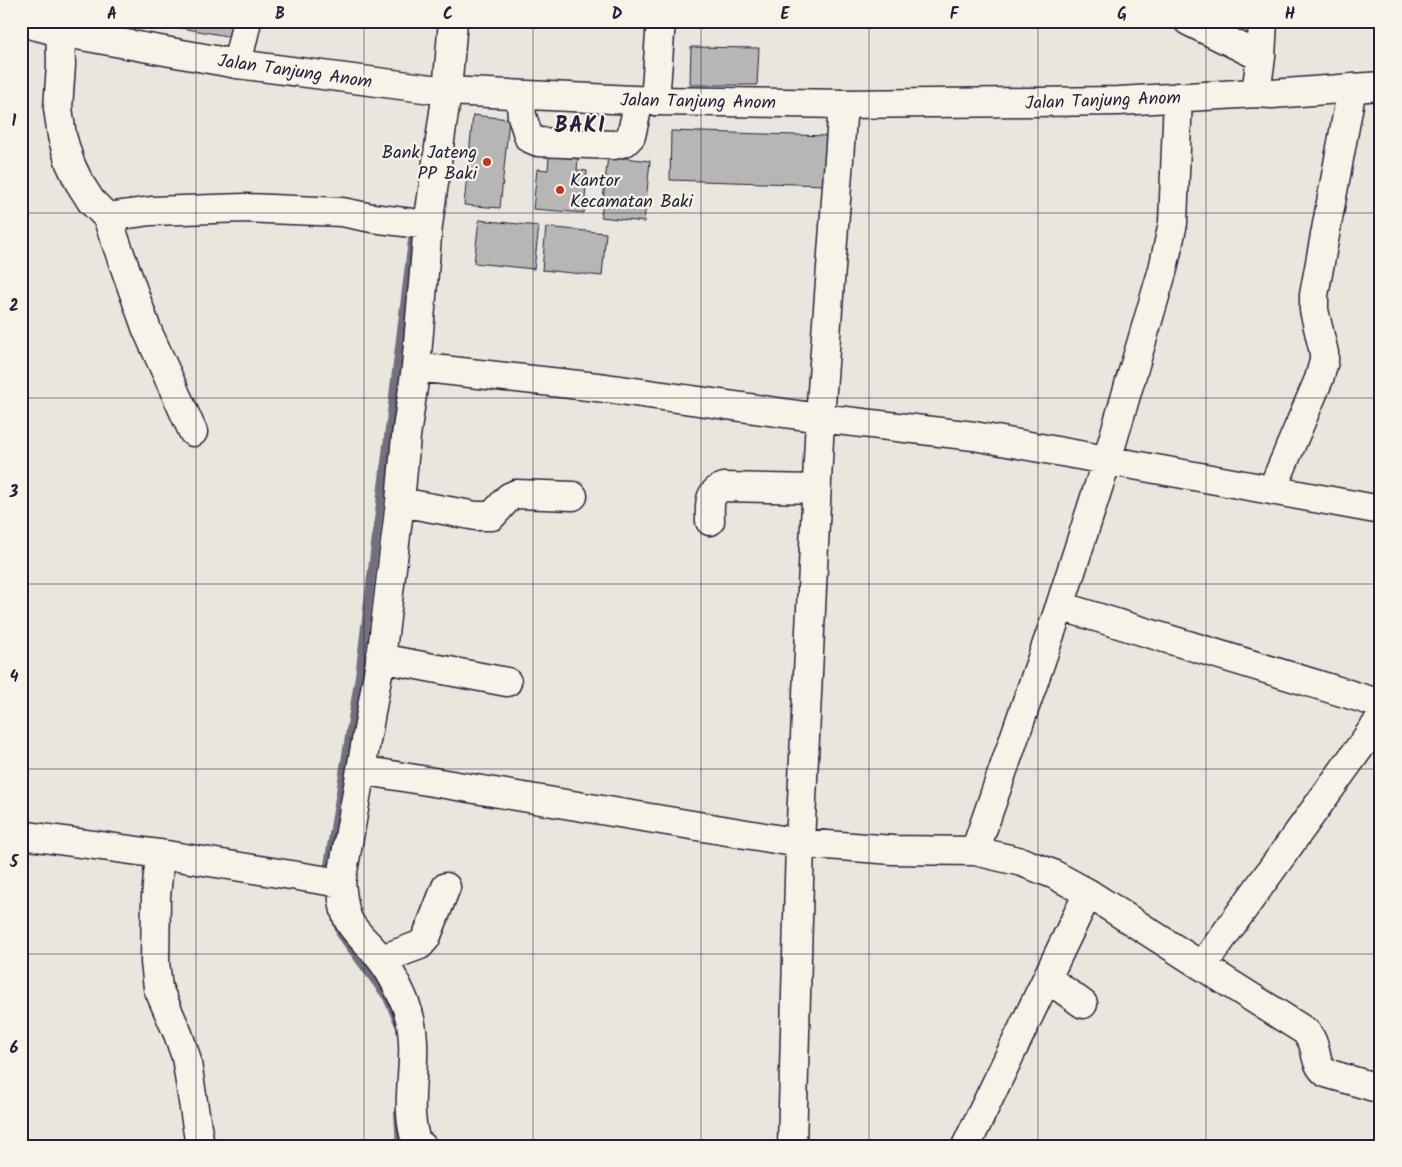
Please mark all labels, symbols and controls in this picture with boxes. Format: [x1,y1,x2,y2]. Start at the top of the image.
text: A [107,2,117,27]
text: B [275,2,285,27]
text: C [443,2,453,27]
text: D [612,2,623,27]
text: E [781,2,791,27]
text: F [950,2,960,27]
text: G [1117,2,1127,27]
text: H [1285,2,1295,27]
street label: Jalan Tanjung Anom [216,47,374,98]
street label: Jalan Tanjung Anom [1025,84,1181,119]
street label: Jalan Tanjung Anom [620,87,776,118]
text: 1 [12,109,17,134]
district label: BAKI [554,109,606,144]
place label: Bank Jateng PP Baki [382,139,478,189]
marker: Bank Jateng PP Baki [481,156,493,168]
place label: Kantor Kecamatan Baki [570,167,694,217]
marker: Kantor Kecamatan Baki [554,184,566,196]
text: 2 [9,294,19,319]
text: 3 [9,480,19,505]
text: 4 [10,665,19,690]
text: 5 [9,850,20,875]
text: 6 [10,1036,19,1061]

